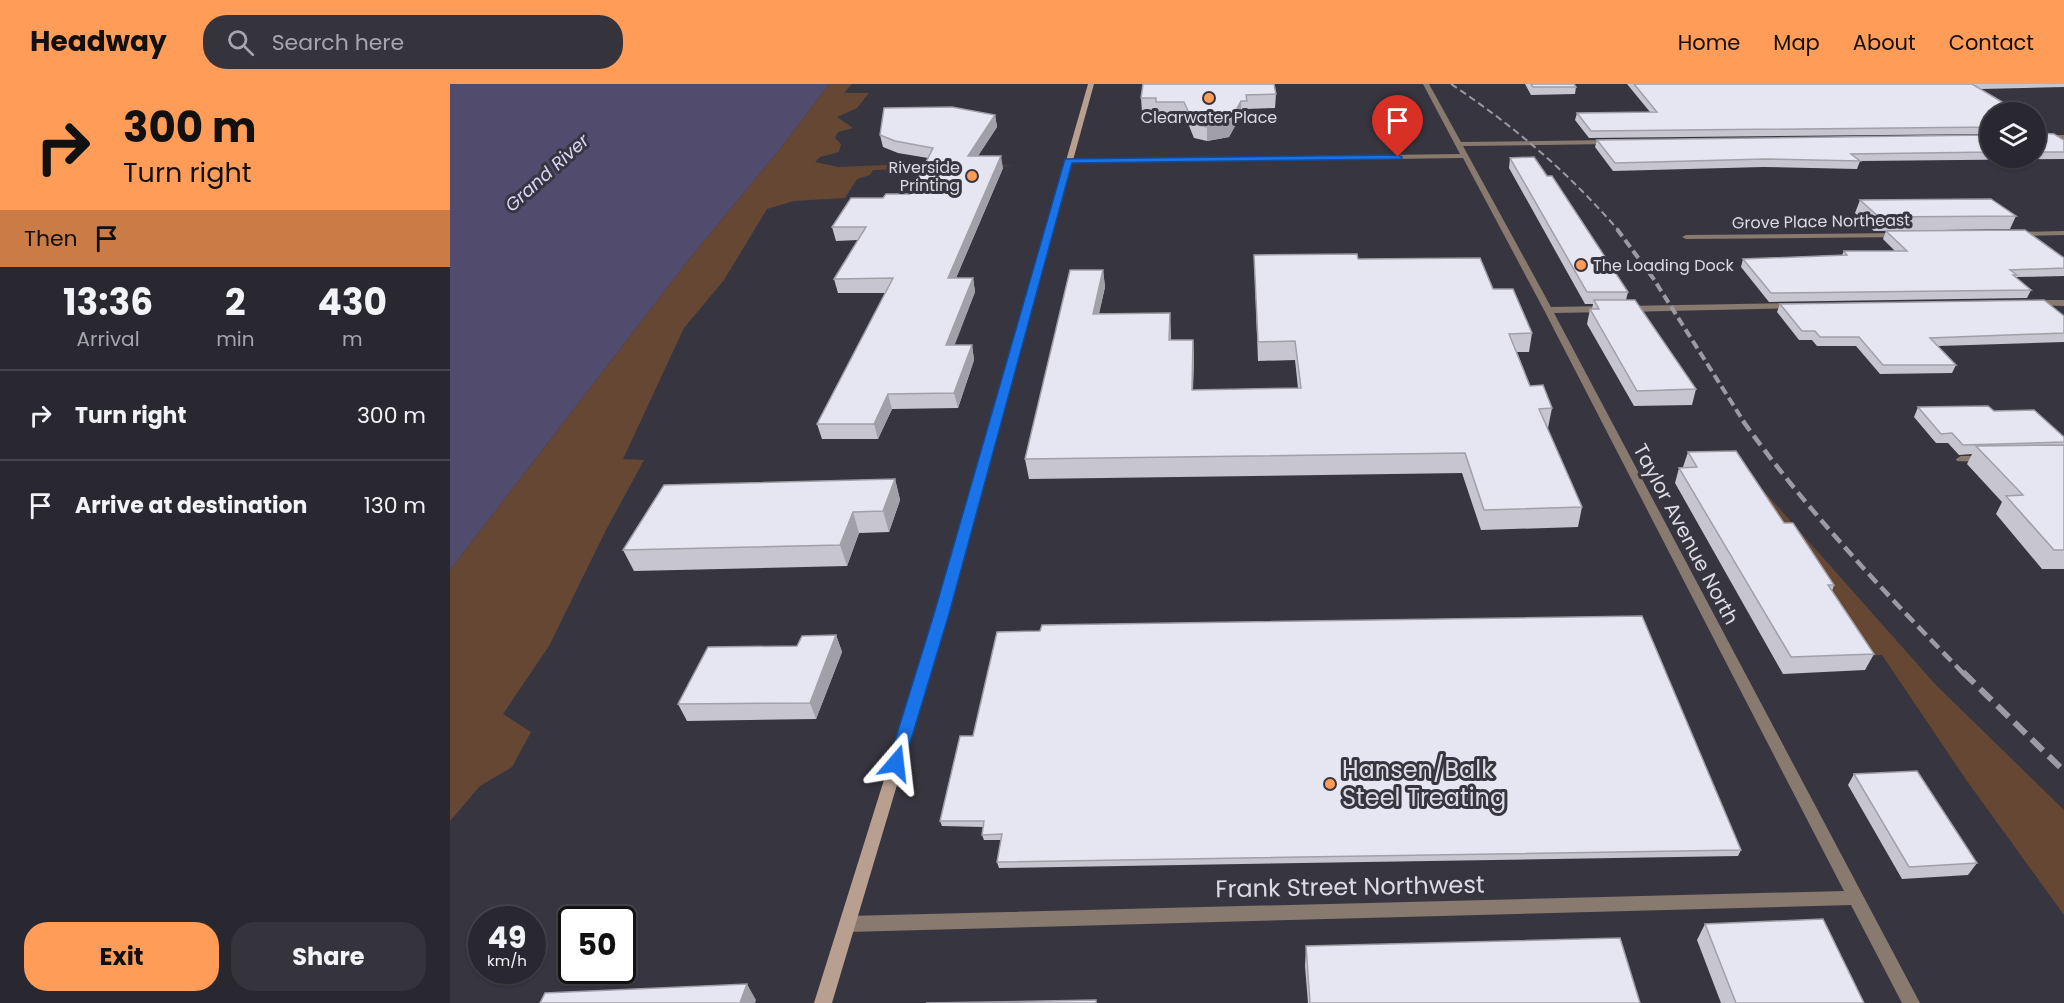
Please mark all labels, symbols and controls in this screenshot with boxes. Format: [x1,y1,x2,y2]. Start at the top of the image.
search box [203,15,623,69]
text: Headway [30,22,167,61]
icon: search [224,26,257,59]
text: Search here [272,27,404,58]
text: Home [1678,28,1740,57]
text: Map [1773,28,1820,57]
text: About [1853,28,1916,57]
text: Contact [1949,28,2034,57]
marker: Clearwater Place [1202,91,1216,105]
pin [1372,95,1423,157]
text: 300 m [123,98,257,157]
map controls [1980,102,2046,168]
button: layers [1980,102,2046,168]
icon: arrive [1381,104,1414,137]
place label: Clearwater Place [1141,106,1277,129]
icon: right [24,108,102,186]
water label: Grand River [499,127,595,217]
text: Turn right [123,154,252,191]
place label: Riverside Printing [888,156,960,197]
marker: Riverside Printing [965,169,979,183]
street label: Grove Place Northeast [1732,208,1910,235]
icon: arrive [90,222,123,255]
text: Then [24,223,78,254]
place label: The Loading Dock [1593,254,1734,277]
marker: The Loading Dock [1574,258,1588,272]
text: 13:36 [63,277,153,328]
text: 2 [225,277,246,328]
text: 430 [317,277,387,328]
text: Arrival [77,325,140,353]
text: min [216,325,254,353]
text: m [342,325,363,353]
icon: right [24,399,57,432]
text: Turn right [75,400,186,431]
text: 300 m [357,400,426,431]
street label: Taylor Avenue North [1626,439,1746,629]
icon: arrive [24,489,57,522]
text: Arrive at destination [75,490,307,521]
text: 130 m [364,490,426,521]
position arrow [864,731,928,795]
place label: Hansen/Balk Steel Treating [1342,753,1506,814]
marker: Hansen/Balk Steel Treating [1323,777,1337,791]
street label: Frank Street Northwest [1215,868,1485,905]
speed limit sign: 50 [558,906,636,984]
text: 49 [488,916,526,959]
button: Exit [24,922,219,991]
button: Share [231,922,426,991]
text: km/h [487,950,527,971]

